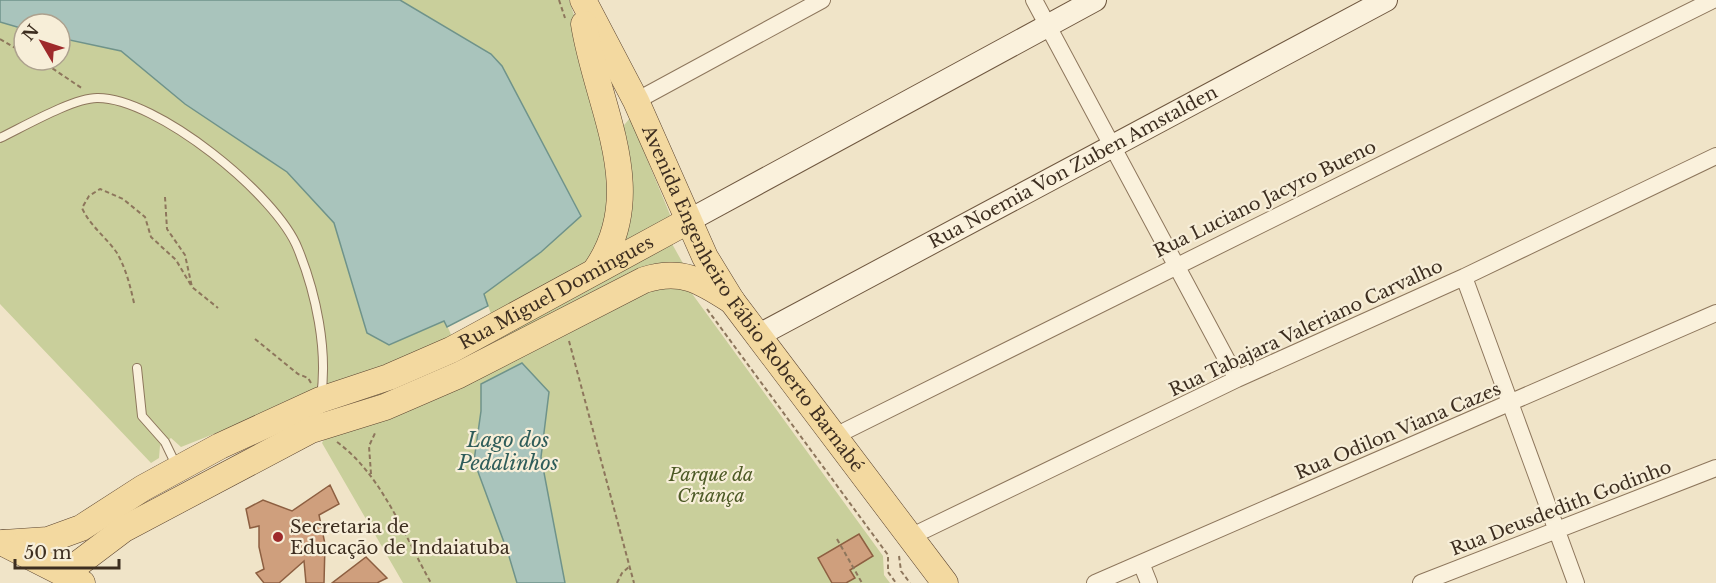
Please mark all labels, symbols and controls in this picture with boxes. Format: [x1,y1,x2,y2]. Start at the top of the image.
north arrow [12,12,72,72]
text: N [18,20,43,45]
street label: Rua Noemia Von Zuben Amstalden [925,81,1221,253]
street label: Avenida Engenheiro Fábio Roberto Barnabé [637,121,868,477]
street label: Rua Luciano Jacyro Bueno [1150,135,1380,263]
street label: Rua Miguel Domingues [455,231,657,355]
street label: Rua Tabajara Valeriano Carvalho [1166,255,1446,401]
street label: Rua Odilon Viana Cazes [1292,378,1504,484]
water label: Lago dos Pedalinhos [457,428,559,475]
street label: Rua Deusdedith Godinho [1447,456,1675,560]
park label: Parque da Criança [668,464,753,507]
place label: Secretaria de Educação de Indaiatuba [290,516,510,559]
marker: Secretaria de Educação de Indaiatuba [271,530,285,544]
scale bar [15,532,118,570]
text: 50 m [24,542,72,564]

